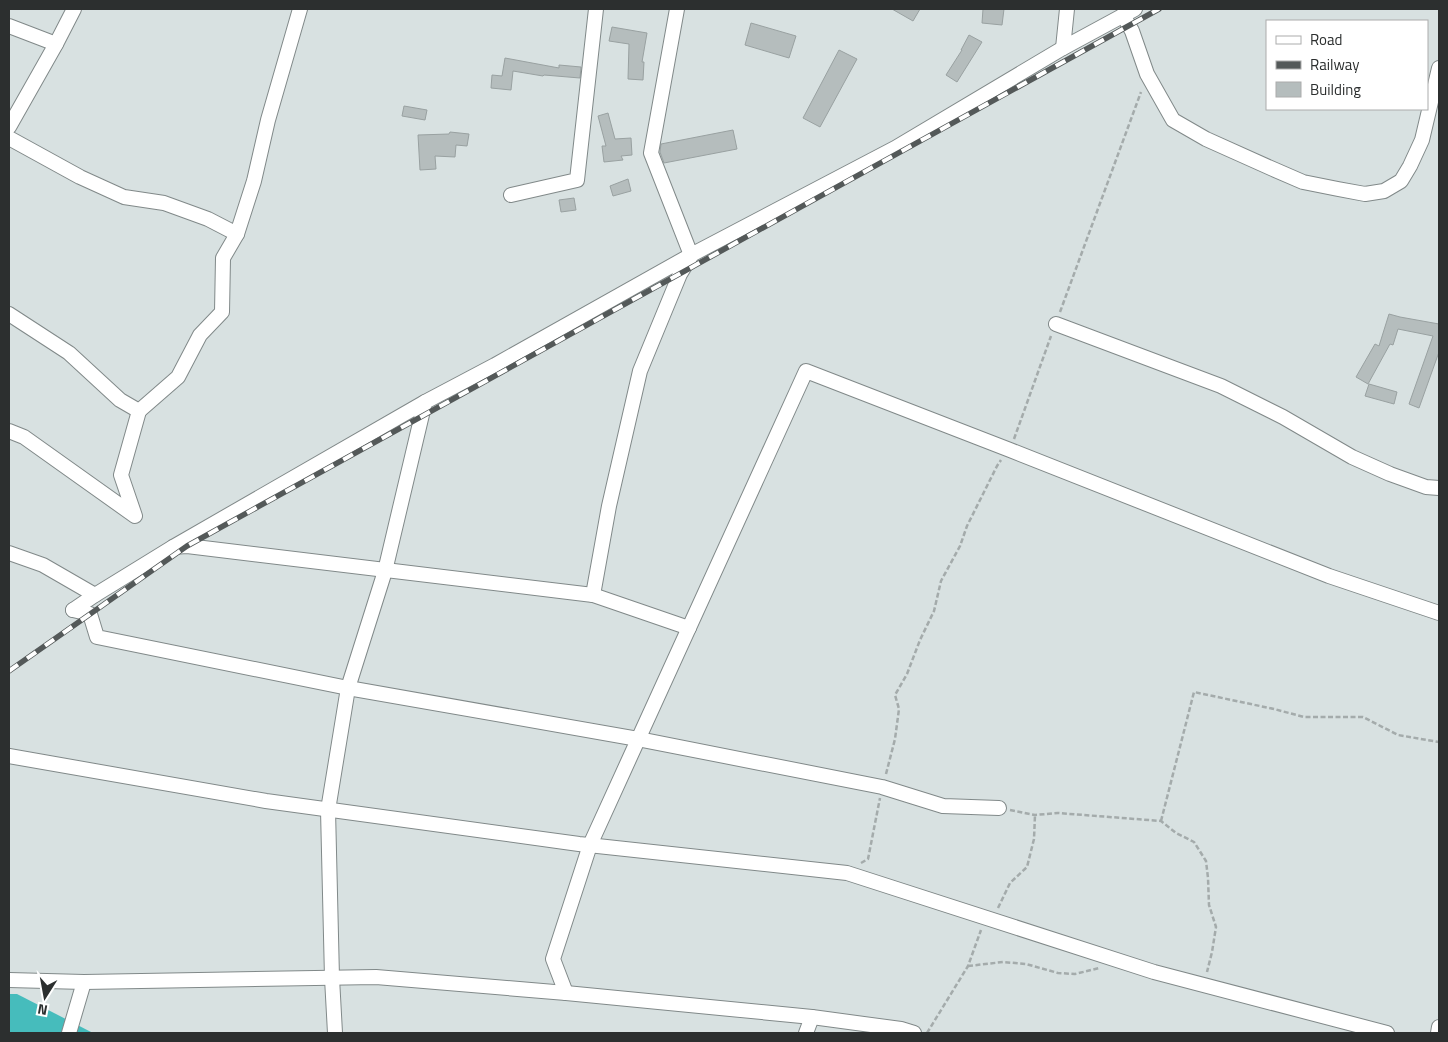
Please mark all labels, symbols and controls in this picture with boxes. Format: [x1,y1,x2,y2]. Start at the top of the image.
legend [1266,20,1428,110]
text: Road [1310,28,1342,51]
text: Railway [1310,53,1360,76]
text: Building [1310,78,1361,101]
north arrow [20,972,70,1022]
text: N [36,999,49,1021]

